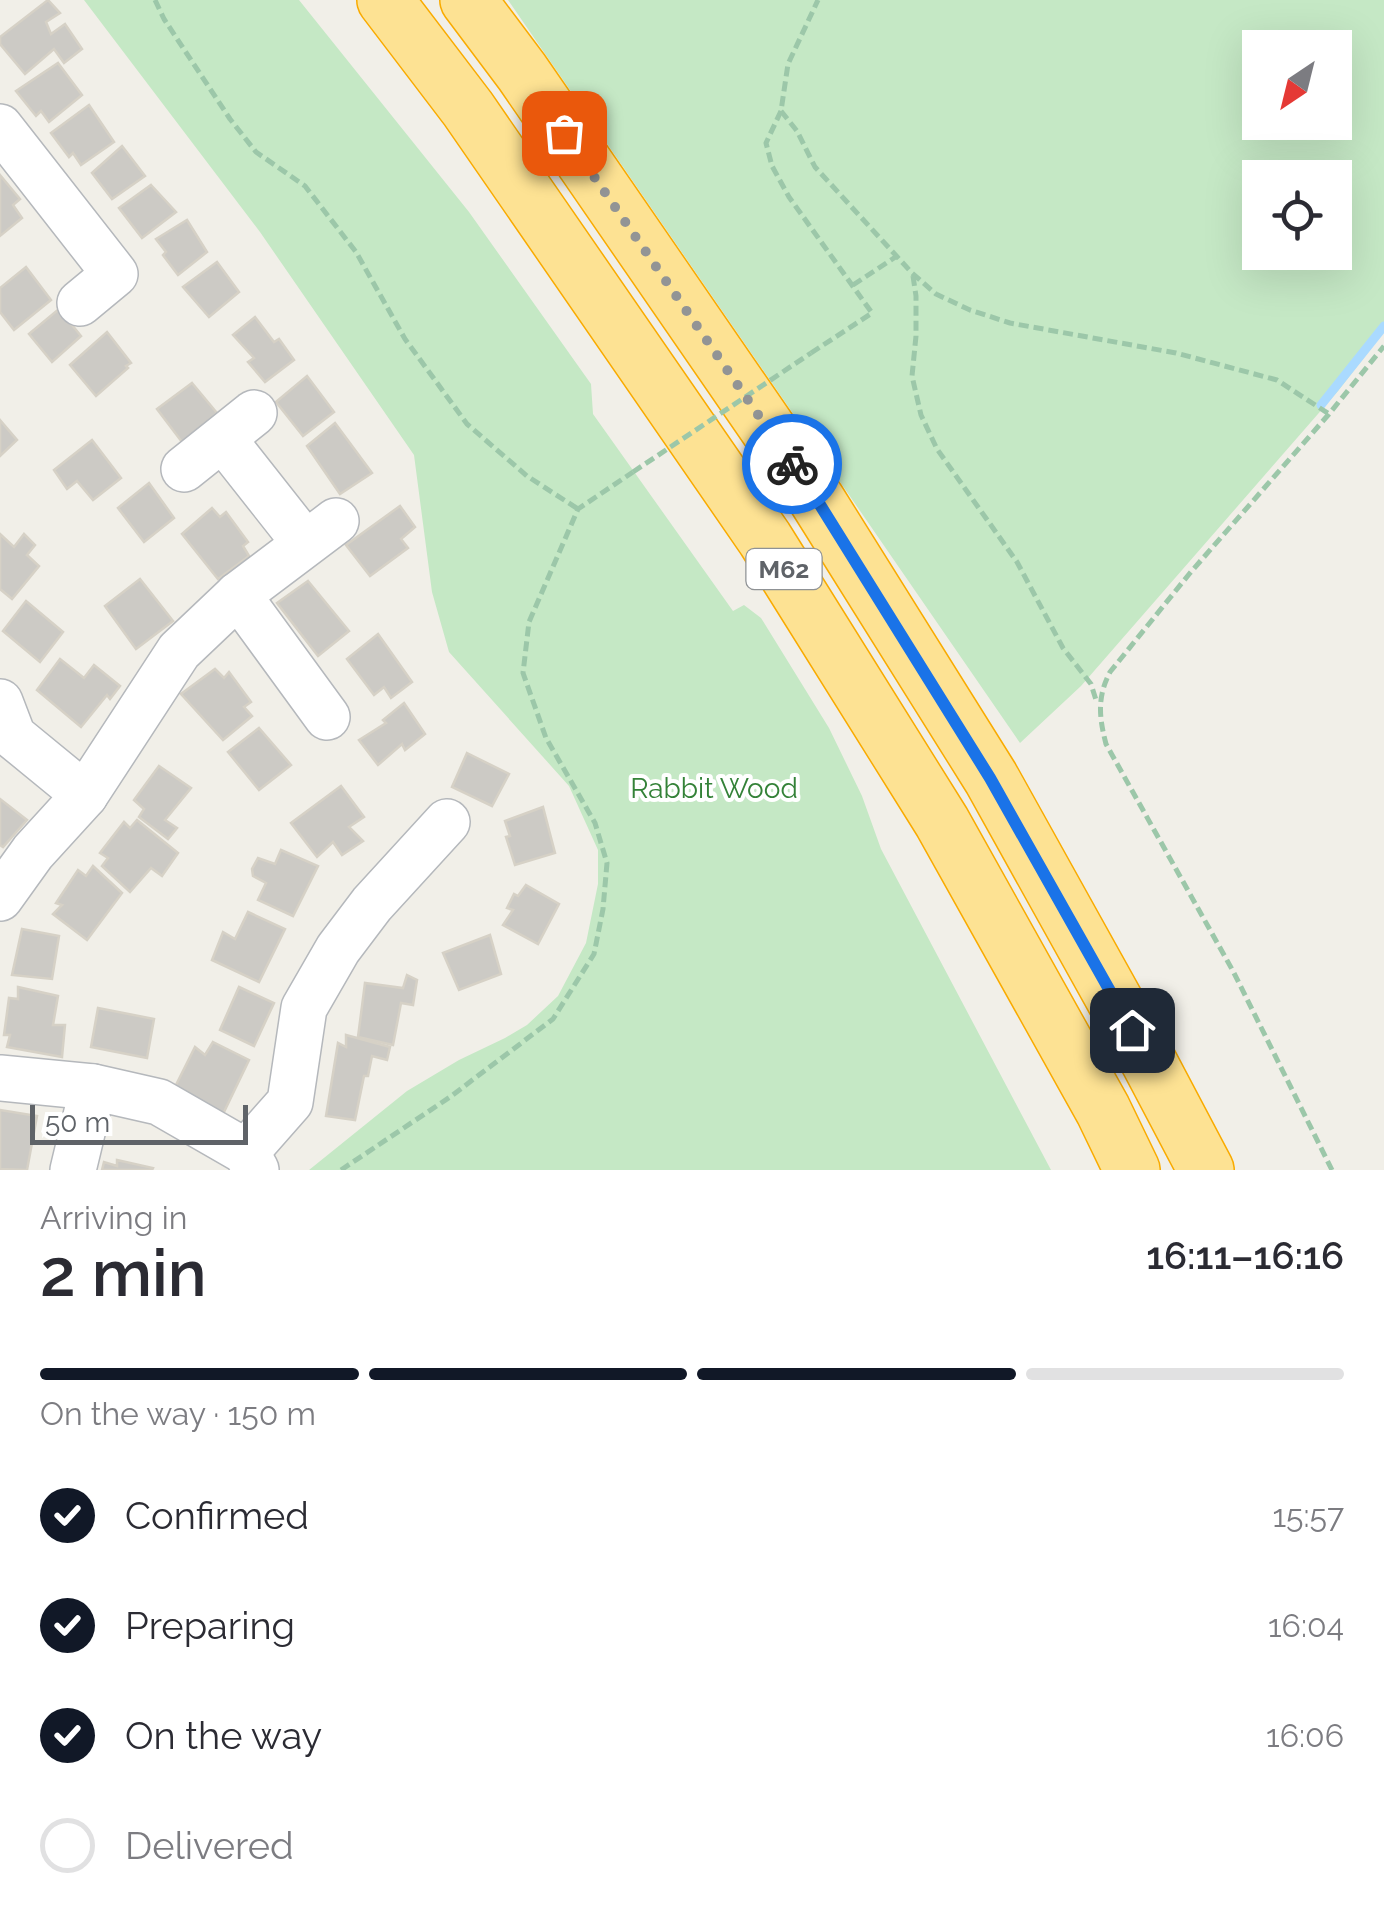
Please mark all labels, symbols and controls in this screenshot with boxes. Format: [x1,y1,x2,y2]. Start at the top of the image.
north arrow [1242,30,1352,140]
map controls [1242,30,1352,270]
pin [522,91,607,176]
icon: bag [537,106,592,161]
button: locate [1242,160,1352,270]
courier [742,414,842,514]
icon: bike [765,437,820,492]
road number: M62 [746,549,822,589]
park label: Rabbit Wood [630,772,798,805]
pin [1090,988,1175,1073]
icon: home [1105,1003,1160,1058]
scale bar [30,1100,248,1144]
text: 50 m [45,1106,110,1139]
text: Arriving in [40,1199,187,1236]
text: 16:11–16:16 [1146,1233,1344,1278]
text: 2 min [40,1235,207,1311]
text: On the way · 150 m [40,1395,316,1432]
icon: check [40,1488,95,1543]
text: Confirmed [125,1493,309,1538]
text: 15:57 [1272,1497,1344,1534]
icon: check [40,1598,95,1653]
text: Preparing [125,1603,295,1648]
text: 16:04 [1268,1607,1344,1644]
icon: check [40,1708,95,1763]
text: On the way [125,1713,322,1758]
text: 16:06 [1266,1717,1344,1754]
text: Delivered [125,1823,294,1868]

